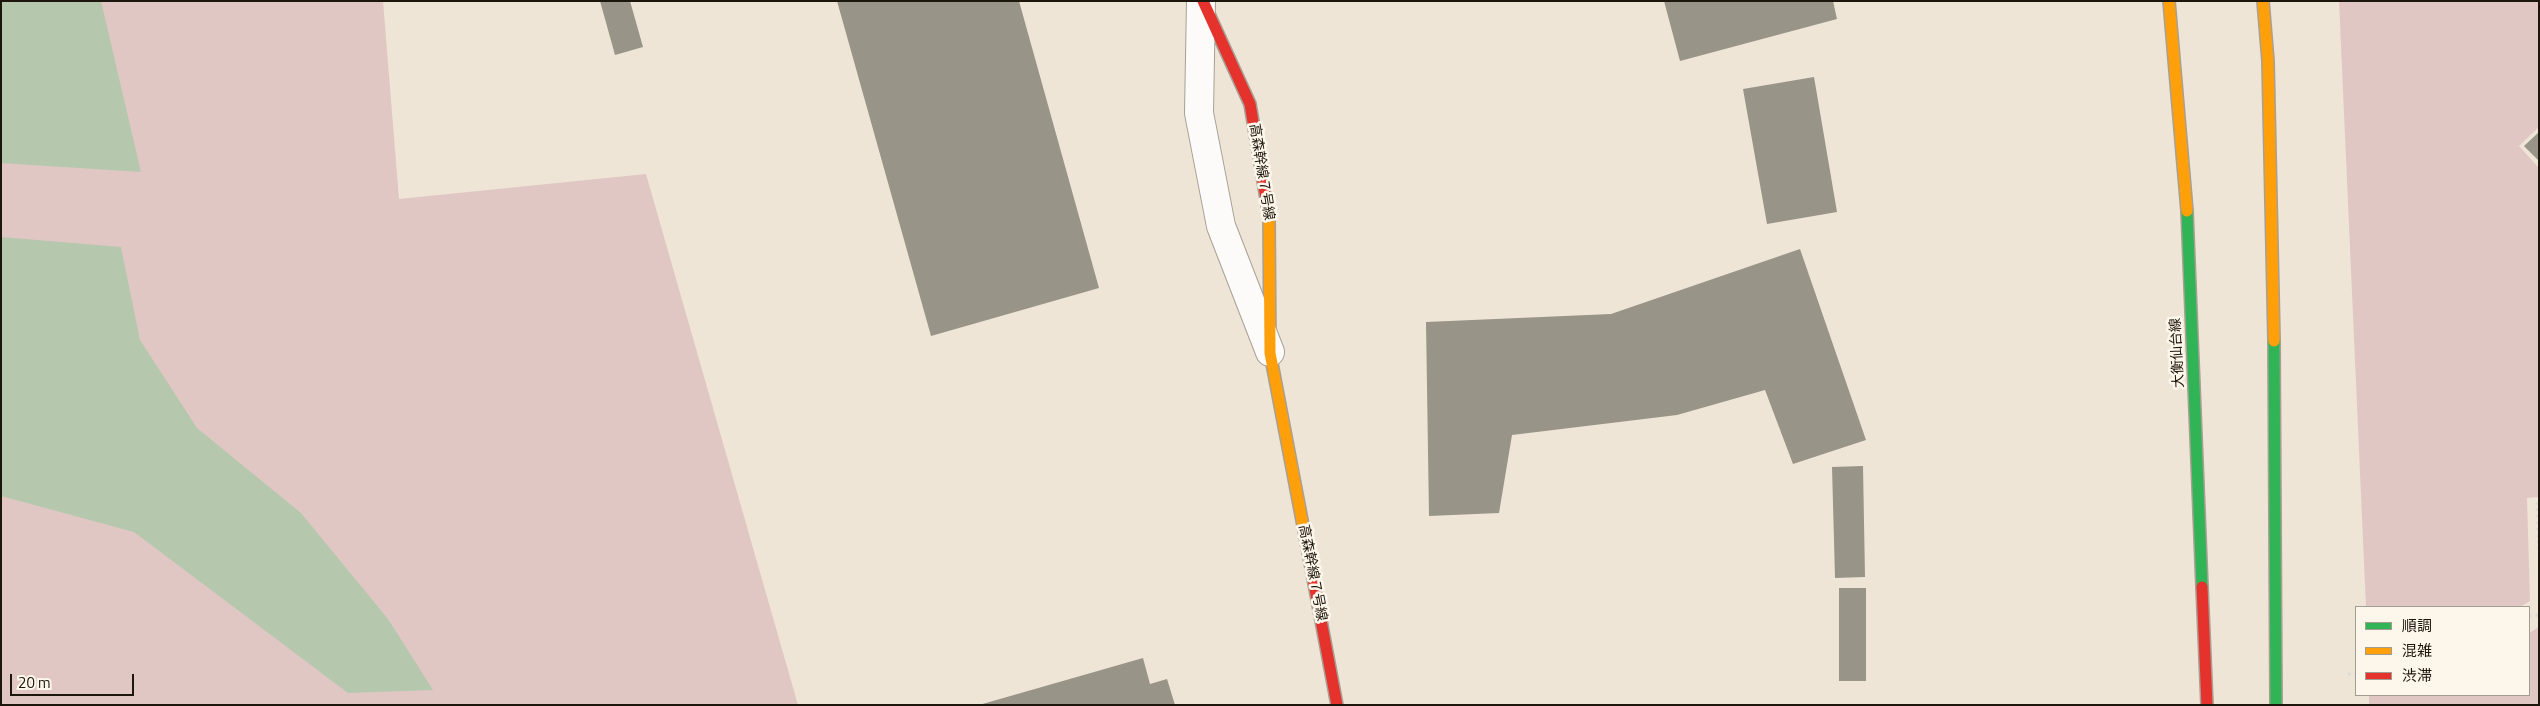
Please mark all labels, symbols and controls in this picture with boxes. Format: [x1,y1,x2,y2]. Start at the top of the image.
street label: 高森幹線７号線 [1245,122,1277,222]
street label: 大衡仙台線 [2168,318,2188,388]
street label: 高森幹線７号線 [1294,523,1330,623]
legend [2355,606,2530,696]
text: 順調 [2402,614,2432,637]
text: 混雑 [2402,639,2432,662]
scale bar [12,664,136,696]
text: 渋滞 [2402,664,2432,687]
text: 20 m [18,671,51,694]

